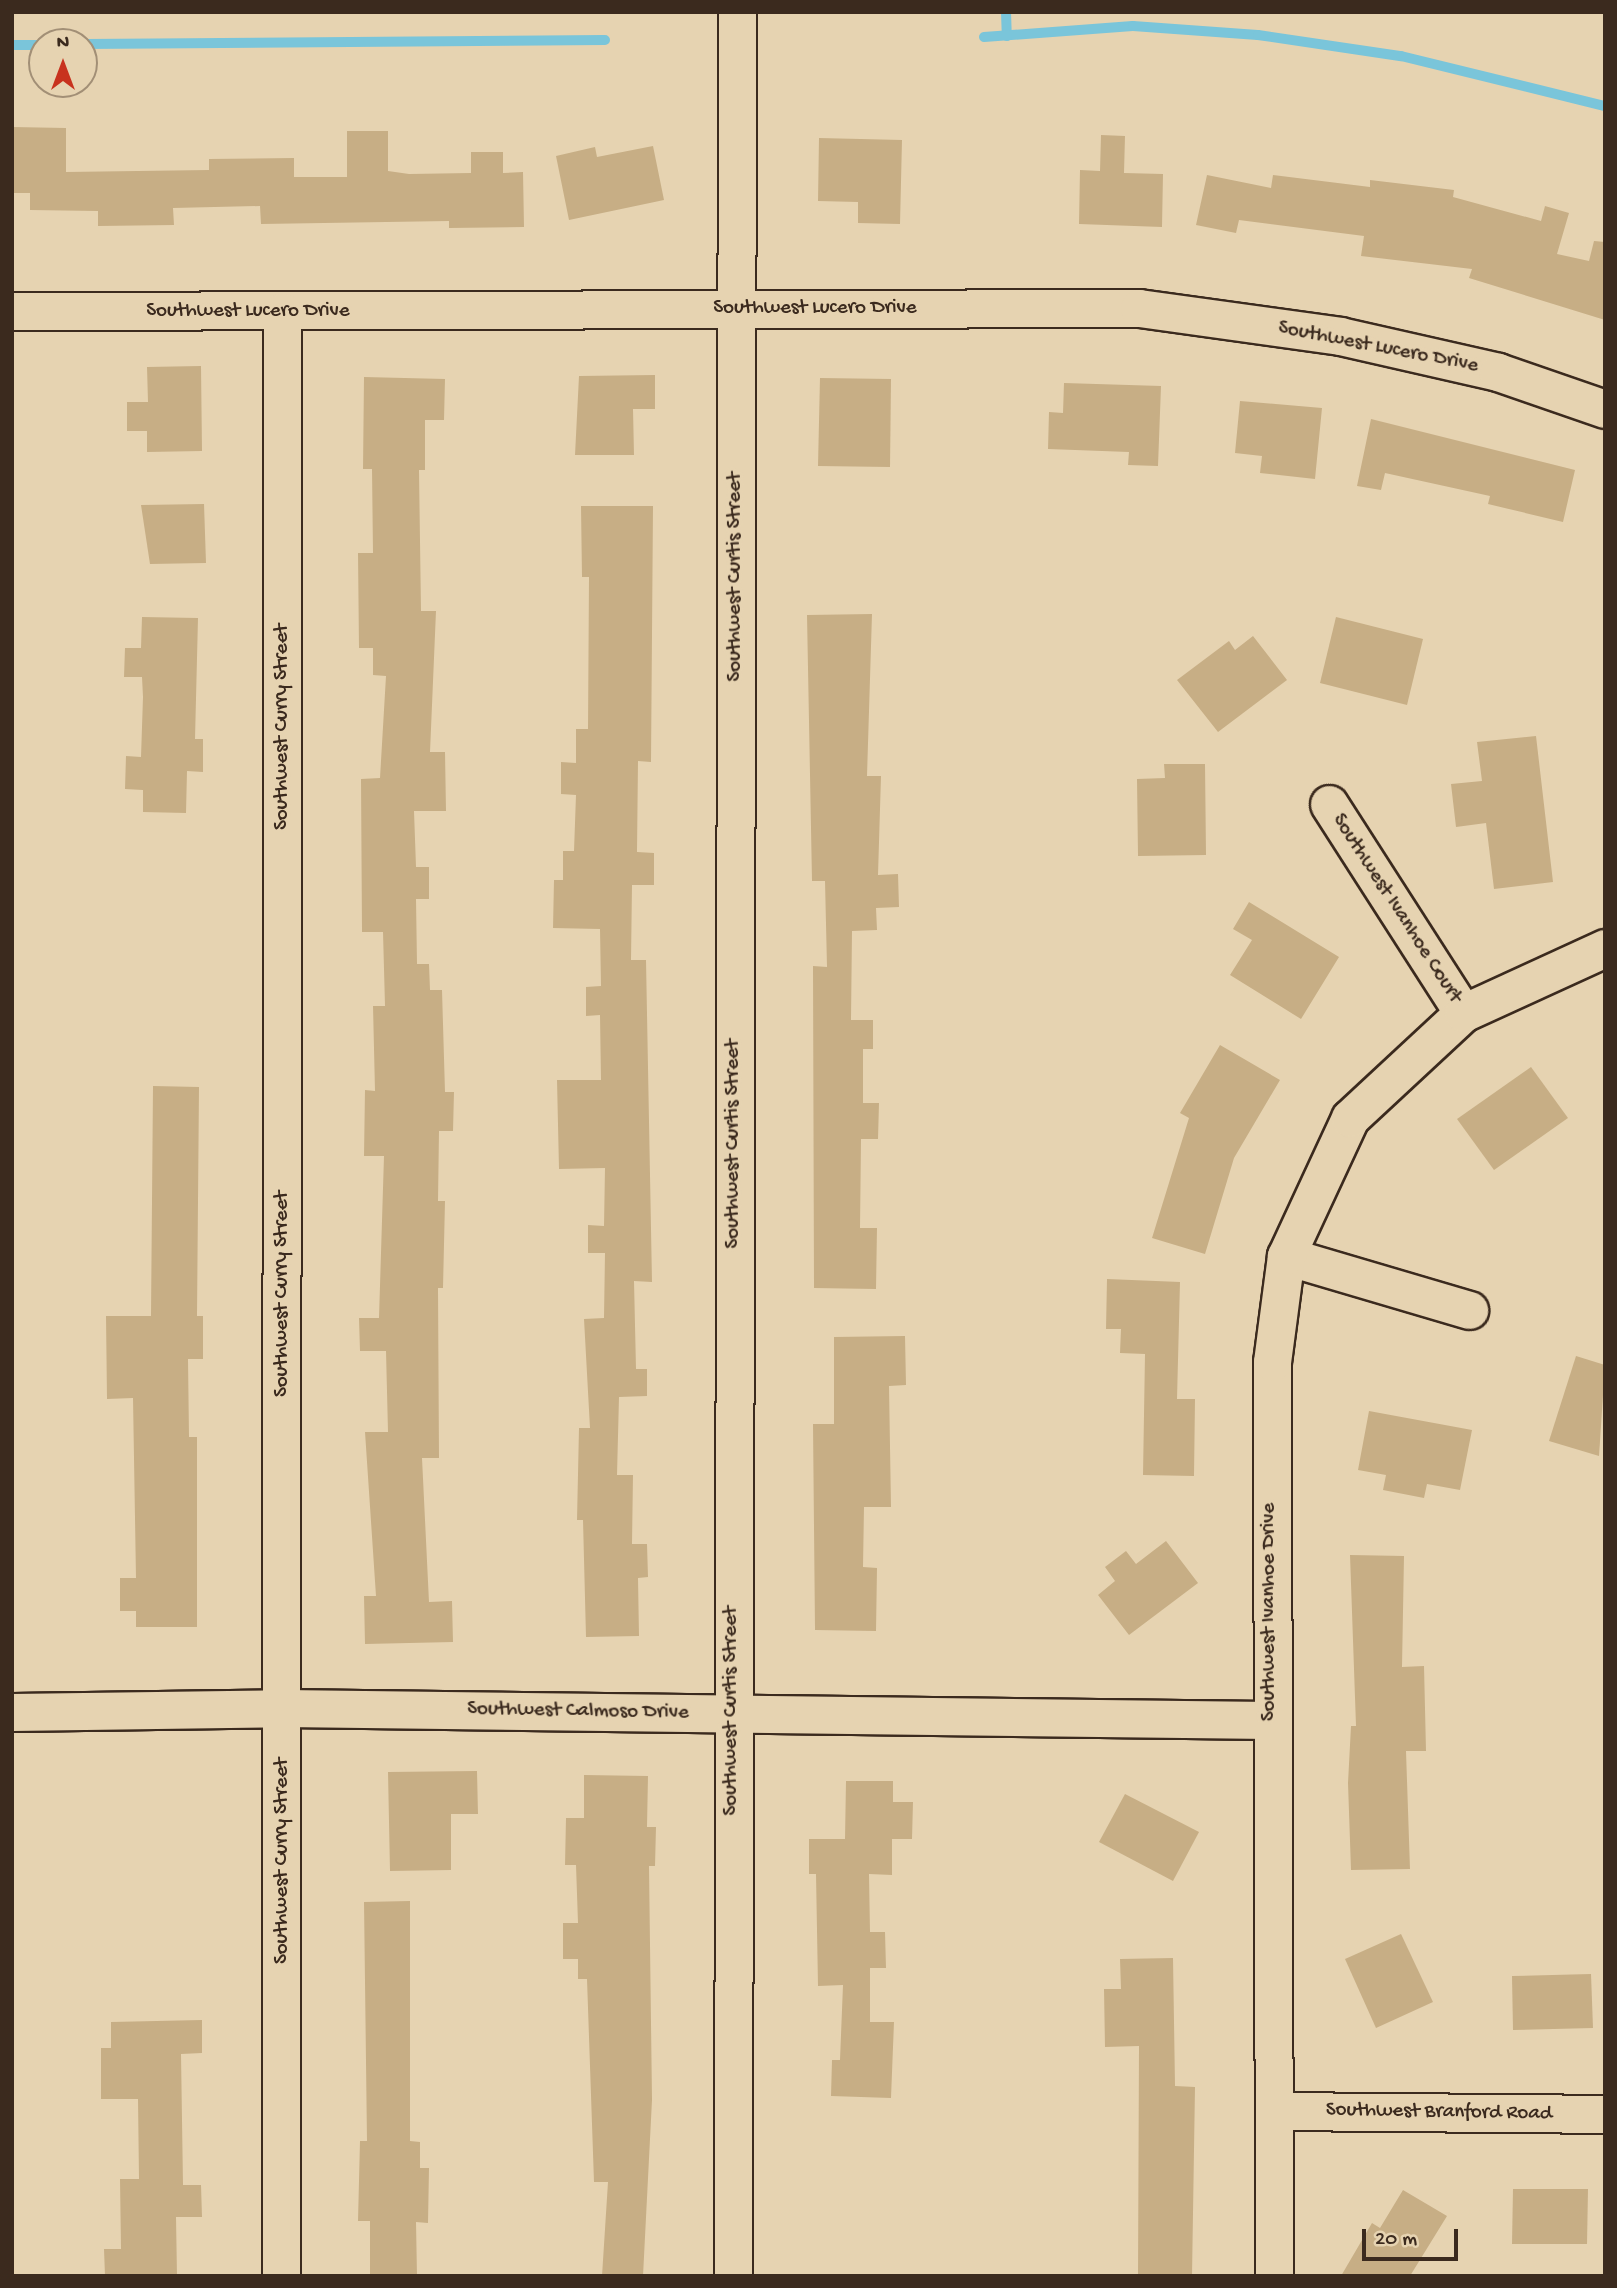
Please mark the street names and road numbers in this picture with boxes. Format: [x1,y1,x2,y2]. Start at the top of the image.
street label: Southwest Lucero Drive [713,296,917,322]
street label: Southwest Lucero Drive [146,299,350,325]
street label: Southwest Lucero Drive [1276,316,1480,380]
street label: Southwest Curtis Street [723,472,749,682]
street label: Southwest Curry Street [270,624,296,830]
street label: Southwest Ivanhoe Court [1325,810,1467,1008]
street label: Southwest Curtis Street [721,1039,747,1249]
street label: Southwest Curry Street [270,1191,296,1397]
street label: Southwest Ivanhoe Drive [1257,1503,1283,1721]
street label: Southwest Curtis Street [719,1606,745,1816]
street label: Southwest Calmoso Drive [467,1697,689,1727]
street label: Southwest Curry Street [270,1758,296,1964]
street label: Southwest Branford Road [1326,2098,1552,2128]

